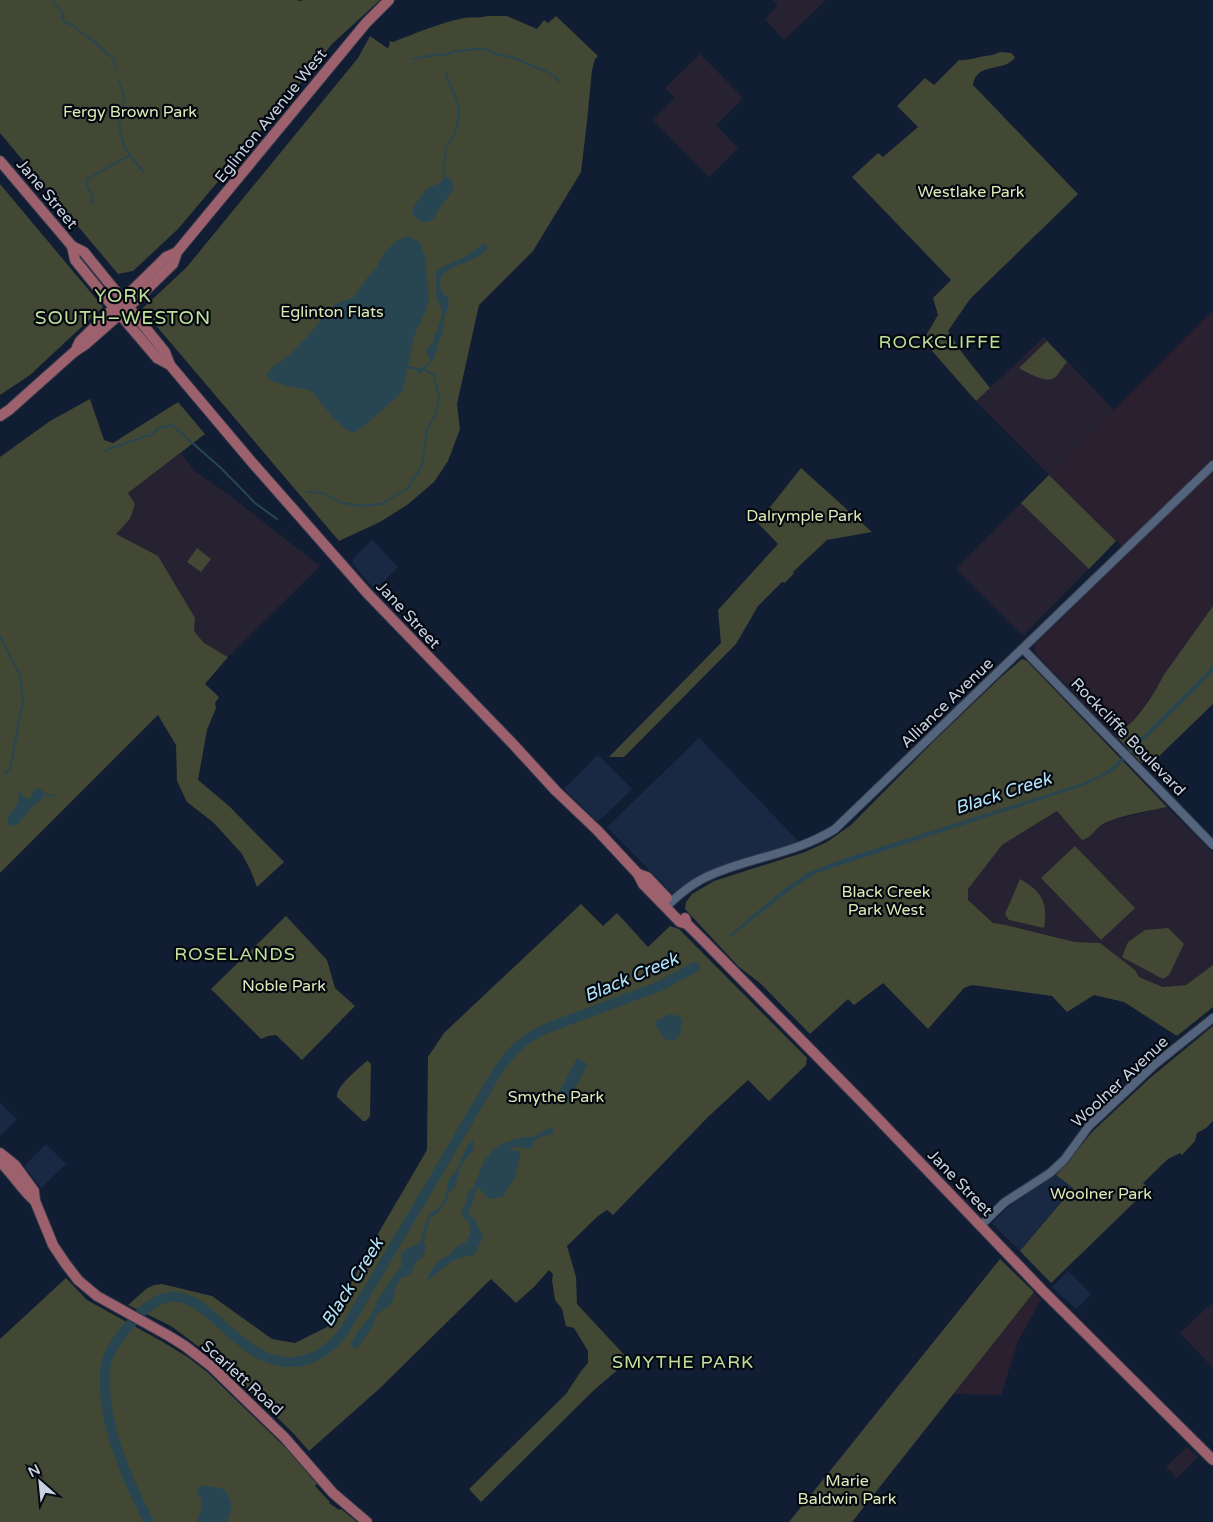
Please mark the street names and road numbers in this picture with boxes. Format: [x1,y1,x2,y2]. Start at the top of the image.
street label: Eglinton Avenue West [211,45,331,187]
street label: Jane Street [12,155,82,233]
street label: Jane Street [372,577,444,653]
street label: Alliance Avenue [896,654,998,752]
street label: Rockcliffe Boulevard [1066,674,1190,800]
street label: Woolner Avenue [1067,1032,1173,1132]
street label: Jane Street [923,1145,997,1221]
street label: Scarlett Road [197,1336,287,1420]

